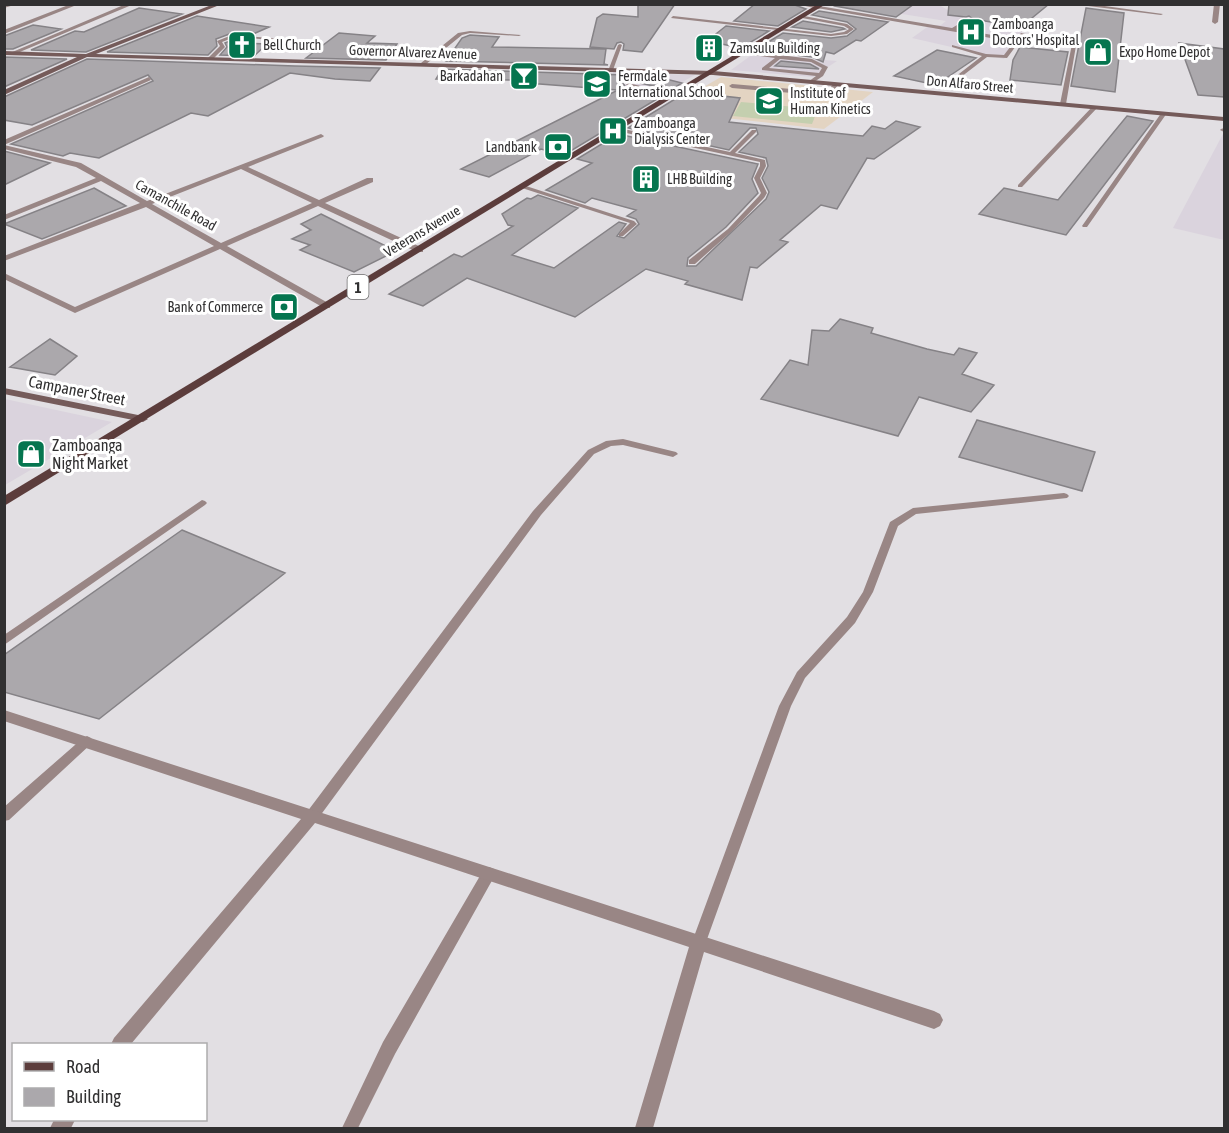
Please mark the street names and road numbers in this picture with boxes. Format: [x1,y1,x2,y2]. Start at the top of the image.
street label: Governor Alvarez Avenue [349,42,477,62]
street label: Don Alfaro Street [926,72,1014,96]
street label: Camanchile Road [133,176,219,234]
street label: Veterans Avenue [381,202,463,260]
road number: 1 [348,275,368,299]
street label: Campaner Street [27,372,127,409]

